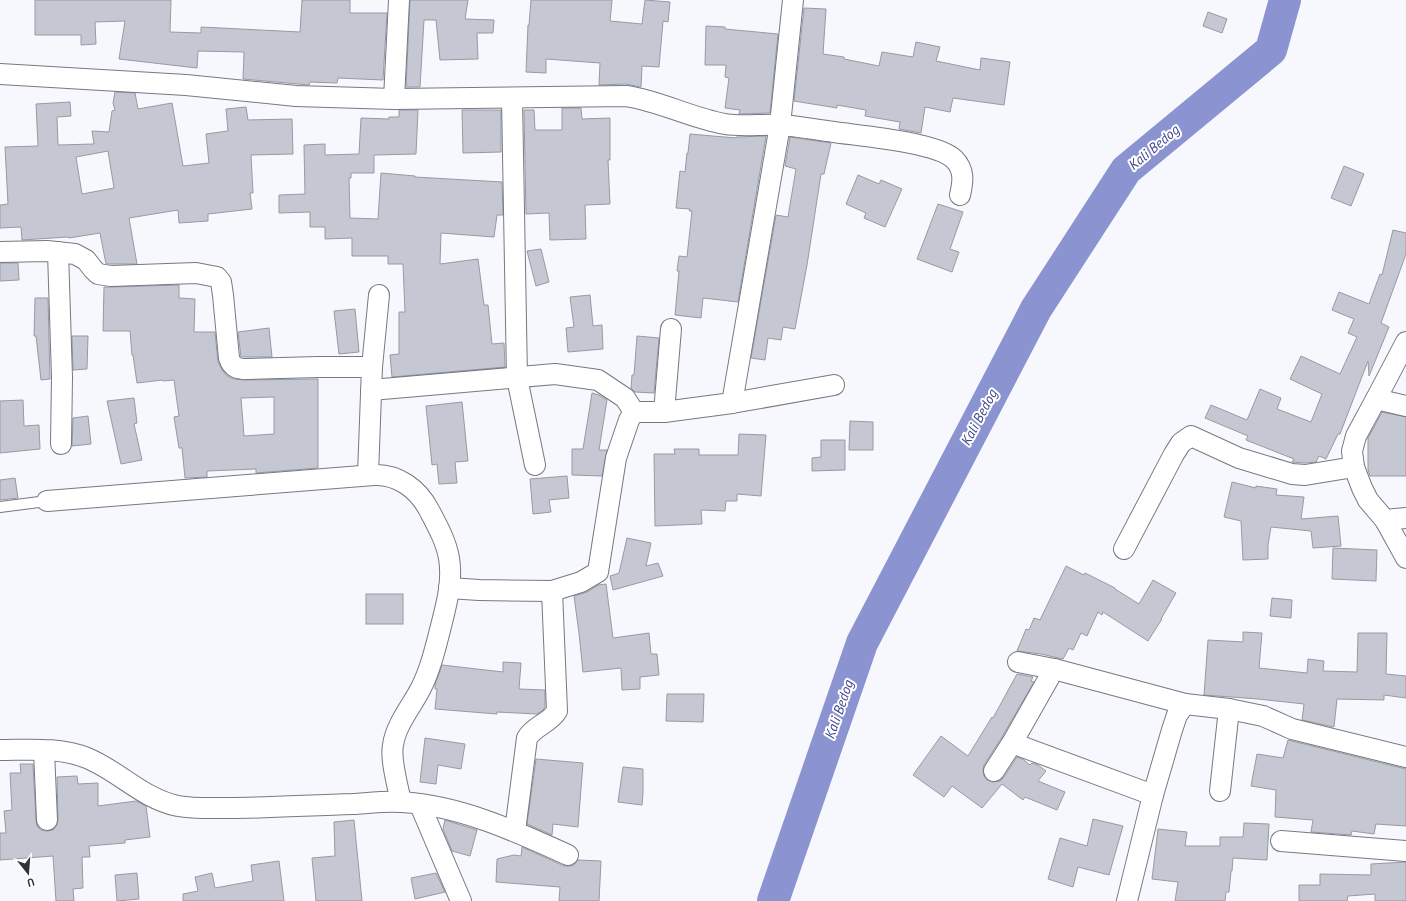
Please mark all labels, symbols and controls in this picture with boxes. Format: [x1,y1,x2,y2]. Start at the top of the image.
water label: Kali Bedog [1125,120,1183,174]
water label: Kali Bedog [957,386,1001,448]
water label: Kali Bedog [821,677,857,741]
north arrow [8,853,48,893]
text: U [25,875,36,890]

